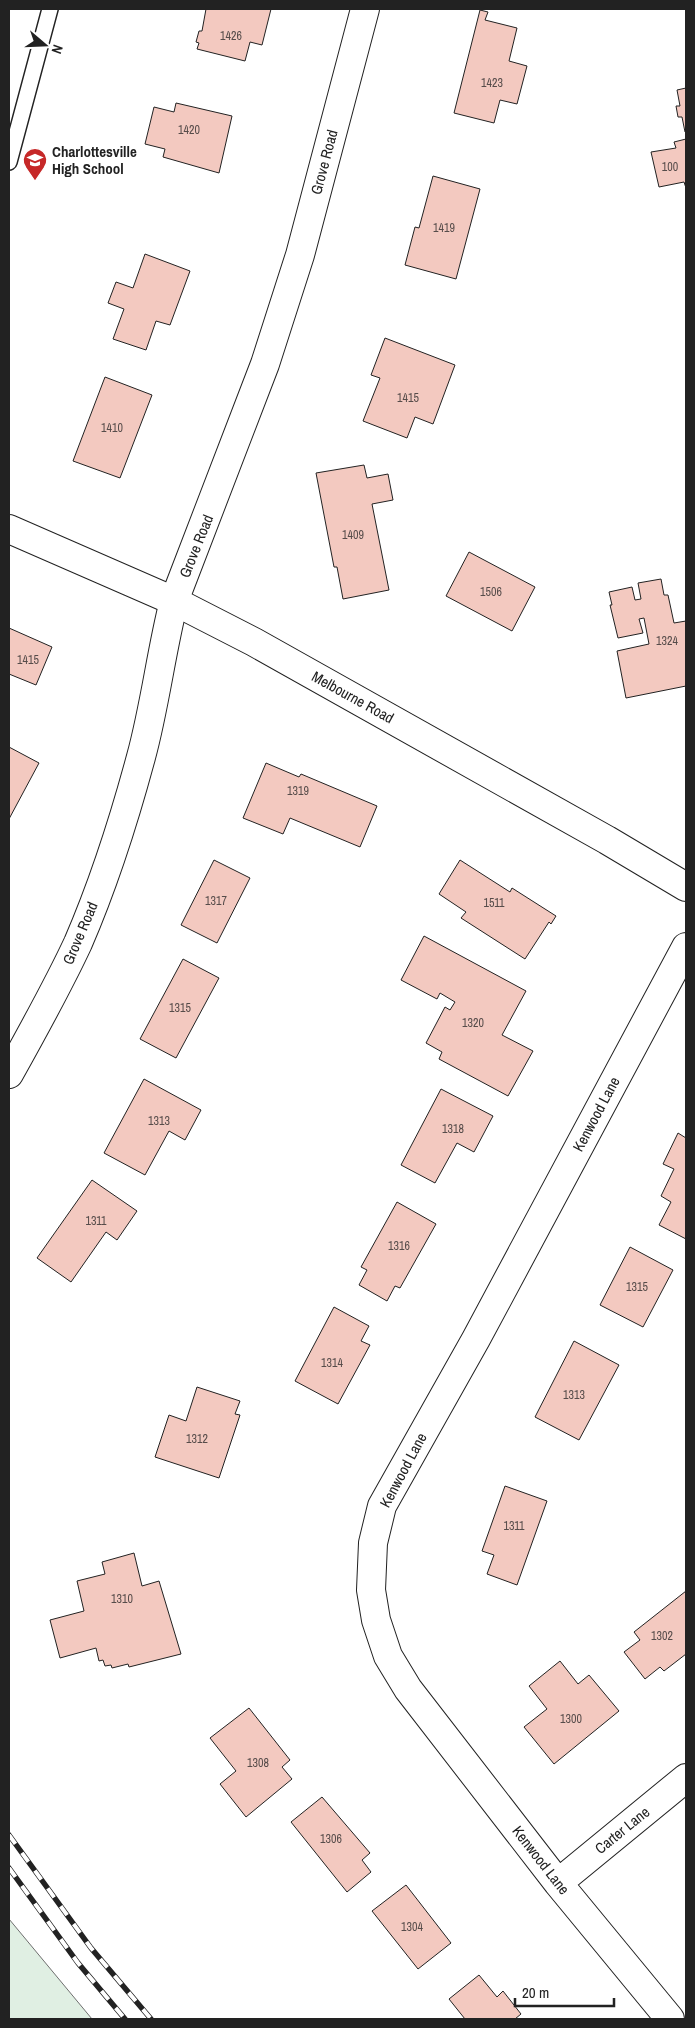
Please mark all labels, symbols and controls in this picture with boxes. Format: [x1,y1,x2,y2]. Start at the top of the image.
north arrow [20,20,70,70]
house number: 1426 [220,28,242,44]
text: N [47,42,67,56]
house number: 1423 [481,75,503,91]
house number: 1420 [178,122,200,138]
street label: Grove Road [305,127,343,197]
place label: Charlottesville High School [52,141,137,179]
school or university icon: Charlottesville High School [22,147,48,181]
house number: 100 [662,159,678,175]
house number: 1419 [433,220,455,236]
house number: 1415 [397,390,419,406]
house number: 1410 [101,420,123,436]
street label: Grove Road [174,511,218,581]
house number: 1409 [342,527,364,543]
house number: 1506 [480,584,502,600]
house number: 1324 [656,633,678,649]
house number: 1415 [17,652,39,668]
street label: Melbourne Road [308,666,398,728]
house number: 1319 [287,783,309,799]
house number: 1317 [205,893,227,909]
house number: 1511 [483,895,505,911]
street label: Grove Road [57,898,103,968]
house number: 1315 [169,1000,191,1016]
house number: 1320 [462,1015,484,1031]
street label: Kenwood Lane [567,1073,625,1155]
house number: 1313 [148,1113,170,1129]
house number: 1318 [442,1121,464,1137]
house number: 1311 [85,1213,107,1229]
house number: 1316 [388,1238,410,1254]
house number: 1315 [626,1279,648,1295]
house number: 1314 [321,1355,343,1371]
house number: 1313 [563,1387,585,1403]
street label: Kenwood Lane [374,1429,432,1511]
house number: 1312 [186,1431,208,1447]
house number: 1311 [503,1518,525,1534]
house number: 1310 [111,1591,133,1607]
house number: 1302 [651,1628,673,1644]
house number: 1300 [560,1711,582,1727]
house number: 1308 [247,1755,269,1771]
street label: Carter Lane [590,1801,654,1859]
street label: Kenwood Lane [507,1821,575,1899]
house number: 1306 [320,1831,342,1847]
house number: 1304 [401,1919,423,1935]
scale bar [515,1976,614,2008]
text: 20 m [522,1982,549,2003]

